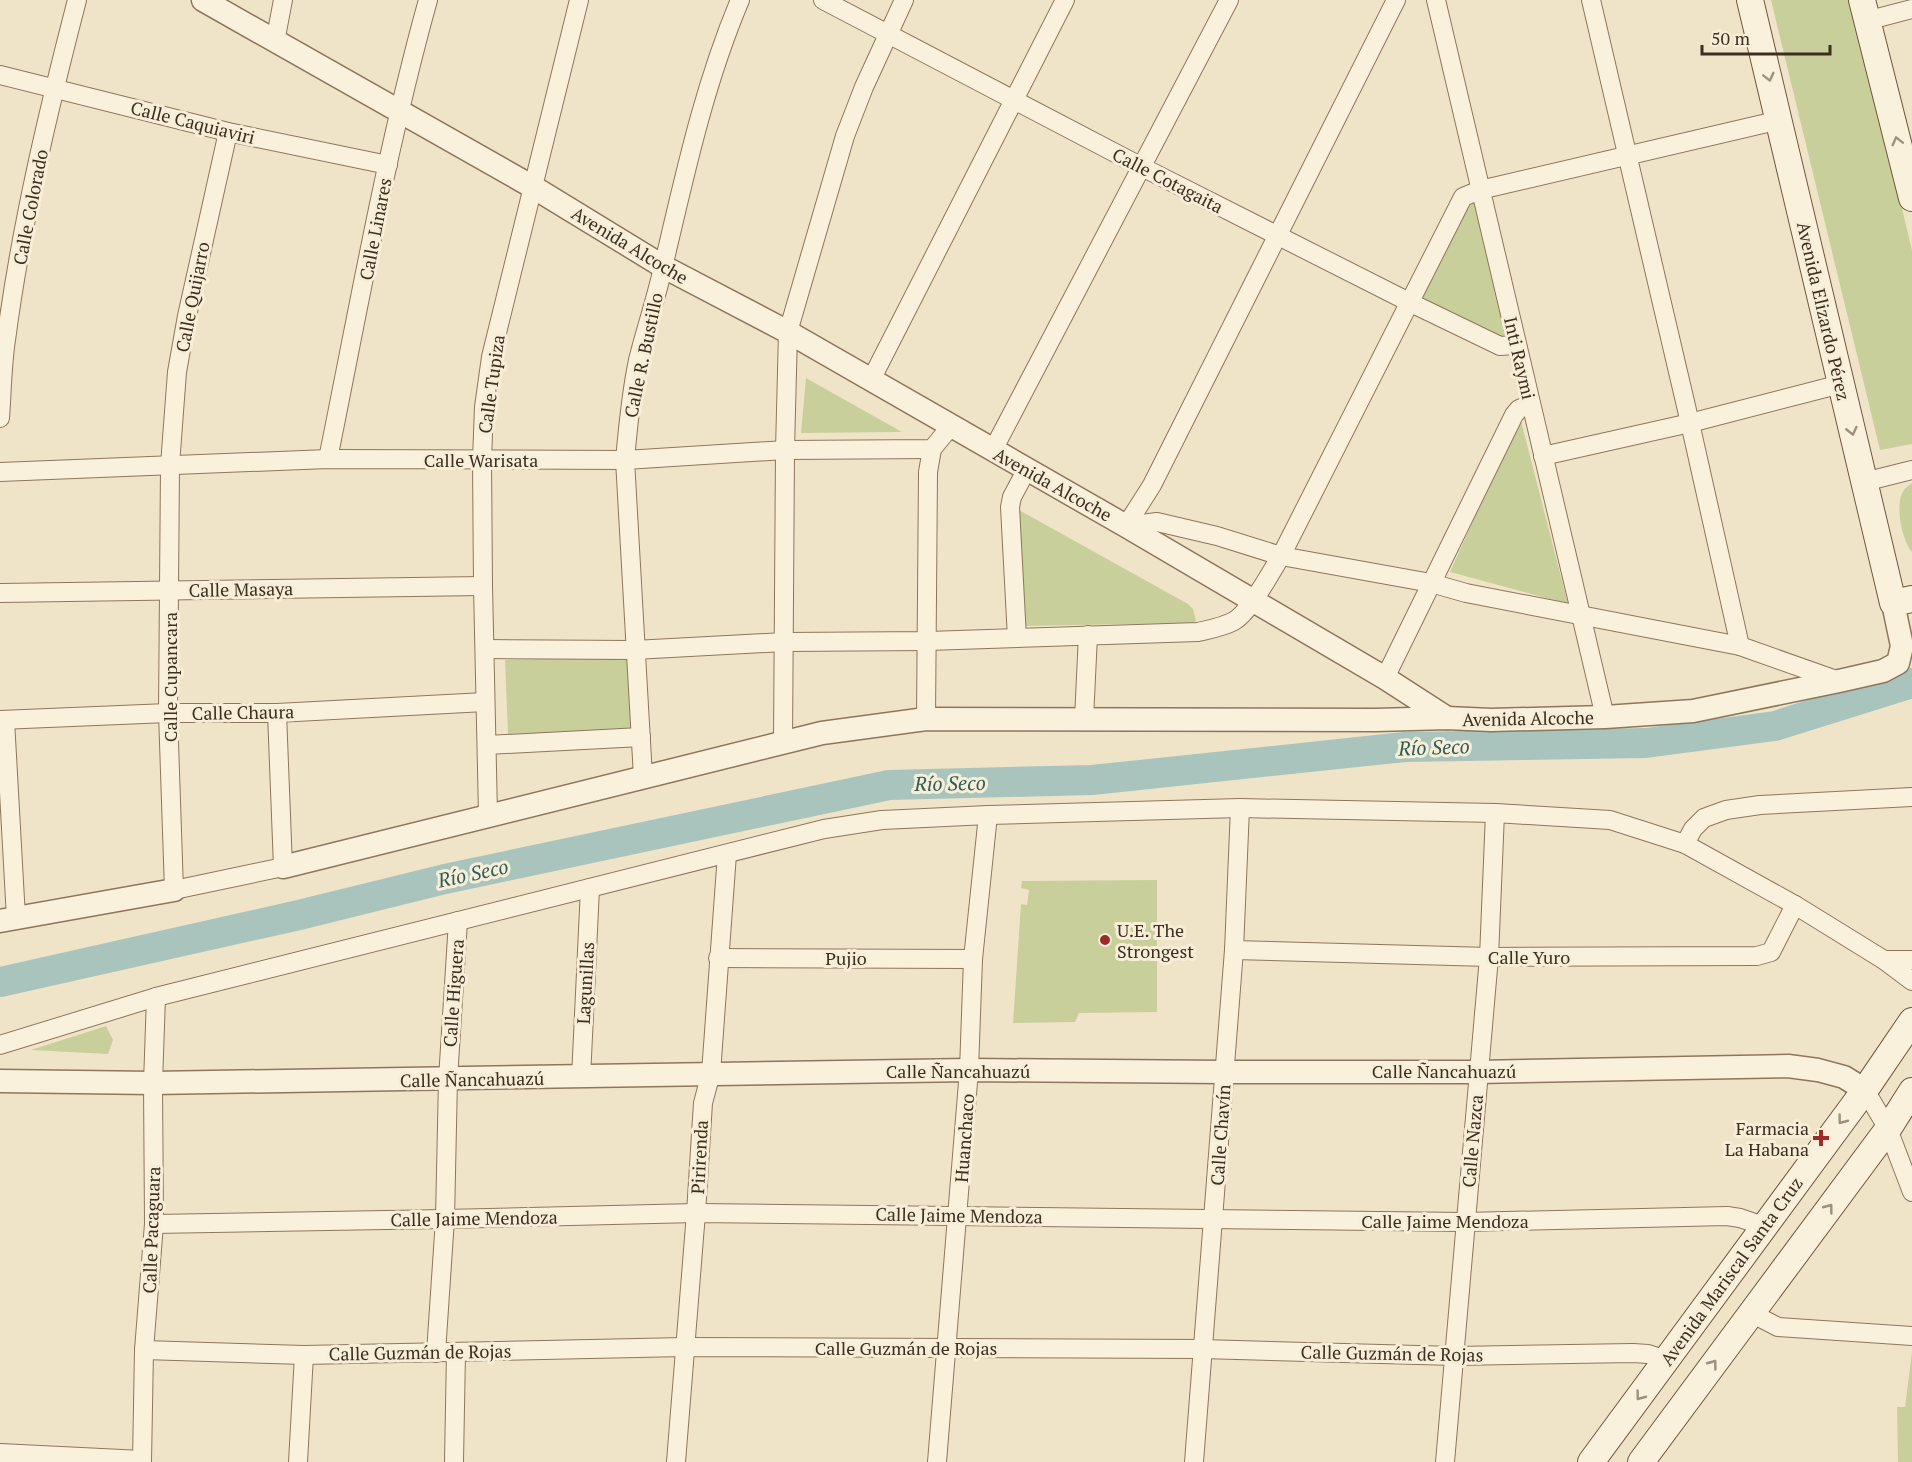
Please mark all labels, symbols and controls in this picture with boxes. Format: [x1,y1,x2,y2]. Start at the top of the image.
scale bar [1702,18,1830,56]
text: 50 m [1711,26,1751,50]
one-way arrow [1762,72,1775,82]
street label: Calle Caquiaviri [128,95,258,149]
one-way arrow [1892,136,1905,146]
street label: Calle Cotagaita [1108,142,1228,218]
street label: Calle Colorado [7,147,53,267]
street label: Calle Linares [353,176,397,282]
street label: Avenida Alcoche [567,201,693,289]
street label: Avenida Elizardo Pérez [1792,219,1856,403]
street label: Calle Quijarro [170,240,214,354]
street label: Calle R. Bustillo [618,290,668,420]
street label: Inti Raymi [1499,314,1541,402]
street label: Calle Tupiza [472,333,510,435]
one-way arrow [1845,425,1858,435]
street label: Avenida Alcoche [990,442,1116,526]
street label: Calle Warisata [424,448,538,472]
street label: Calle Masaya [188,576,294,602]
street label: Calle Cupancara [158,612,182,742]
street label: Calle Chaura [192,699,294,725]
street label: Avenida Alcoche [1462,705,1594,731]
water label: Río Seco [1397,732,1470,762]
water label: Río Seco [913,769,986,797]
water label: Río Seco [434,852,511,894]
place label: U.E. The Strongest [1117,918,1194,963]
marker: U.E. The Strongest [1098,933,1112,947]
street label: Calle Higuera [437,938,469,1048]
street label: Lagunillas [571,941,599,1025]
street label: Calle Yuro [1488,945,1570,969]
street label: Pujio [825,946,867,970]
street label: Calle Ñancahuazú [886,1059,1030,1083]
street label: Calle Ñancahuazú [1372,1059,1516,1083]
street label: Calle Ñancahuazú [400,1066,544,1092]
street label: Calle Chavín [1204,1083,1236,1186]
street label: Huanchaco [949,1093,979,1183]
street label: Calle Nazca [1456,1093,1488,1189]
one-way arrow [1838,1114,1849,1125]
place label: Farmacia La Habana [1725,1116,1809,1161]
street label: Pirirenda [685,1119,713,1195]
marker: Farmacia La Habana [1814,1131,1828,1145]
street label: Calle Pacaguara [137,1166,165,1294]
street label: Avenida Mariscal Santa Cruz [1654,1172,1808,1370]
street label: Calle Jaime Mendoza [875,1202,1043,1228]
one-way arrow [1822,1203,1833,1214]
street label: Calle Jaime Mendoza [390,1205,558,1231]
street label: Calle Jaime Mendoza [1361,1209,1529,1233]
street label: Calle Guzmán de Rojas [815,1336,997,1360]
street label: Calle Guzmán de Rojas [328,1338,512,1366]
street label: Calle Guzmán de Rojas [1300,1339,1484,1367]
one-way arrow [1706,1360,1717,1371]
one-way arrow [1636,1389,1647,1400]

